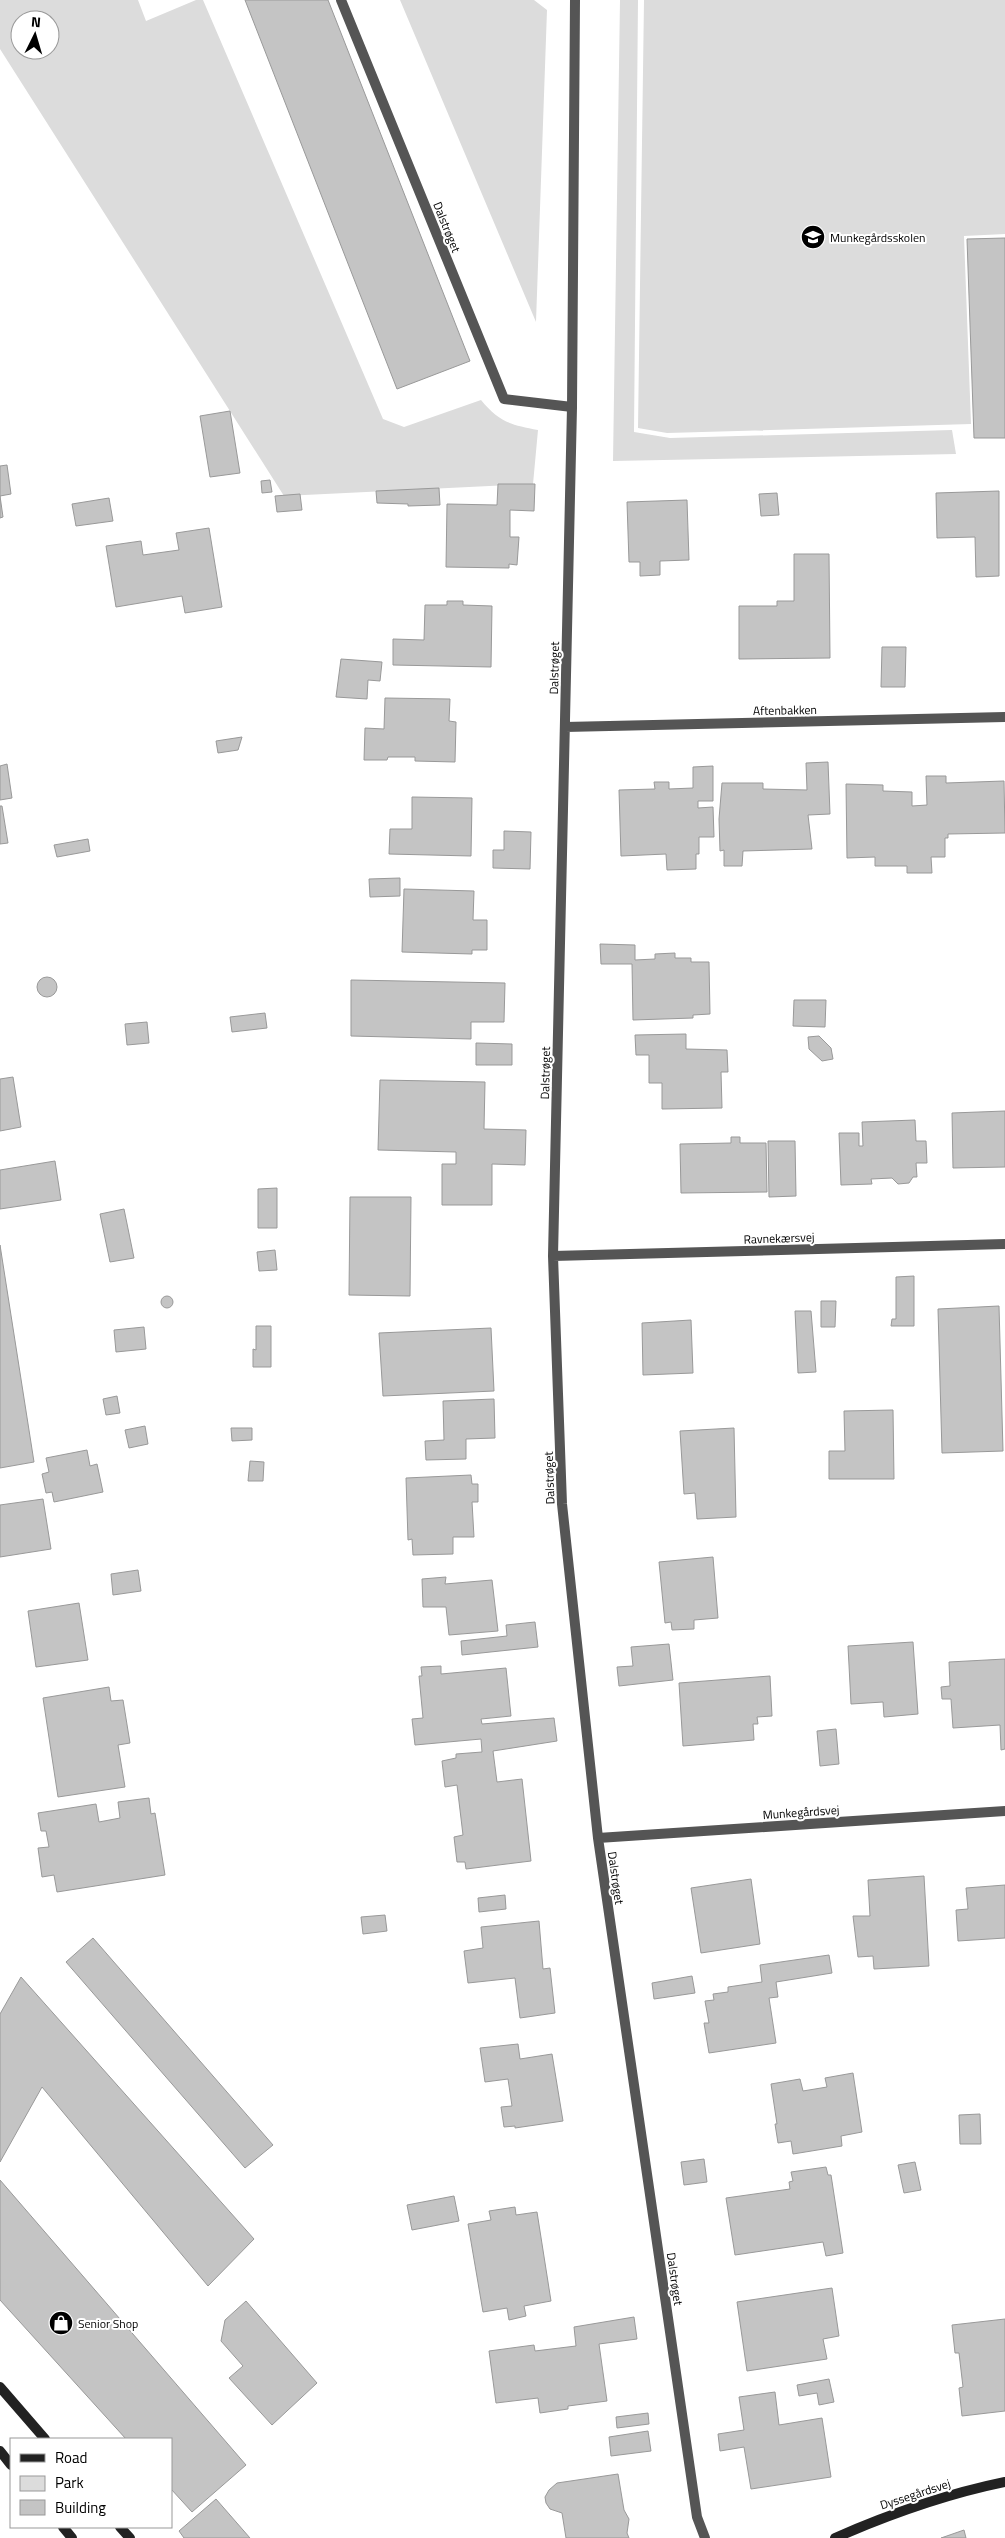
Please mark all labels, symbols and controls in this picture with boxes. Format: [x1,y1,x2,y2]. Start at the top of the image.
north arrow [10,10,60,60]
text: N [30,11,42,32]
street label: Dalstrøget [428,199,466,256]
school or university icon: Munkegårdsskolen [800,224,826,250]
place label: Munkegårdsskolen [830,228,925,247]
street label: Dalstrøget [544,641,564,695]
street label: Aftenbakken [753,700,817,720]
street label: Dalstrøget [535,1046,555,1100]
street label: Ravnekærsvej [743,1227,815,1249]
street label: Dalstrøget [539,1450,559,1505]
street label: Munkegårdsvej [762,1800,840,1824]
street label: Dalstrøget [603,1850,629,1906]
street label: Dalstrøget [662,2251,688,2307]
shop icon: Senior Shop [48,2310,74,2336]
place label: Senior Shop [78,2314,138,2333]
legend [10,2438,172,2528]
text: Road [55,2446,87,2469]
text: Park [55,2471,84,2494]
street label: Dyssegårdsvej [877,2474,953,2514]
text: Building [55,2496,106,2519]

